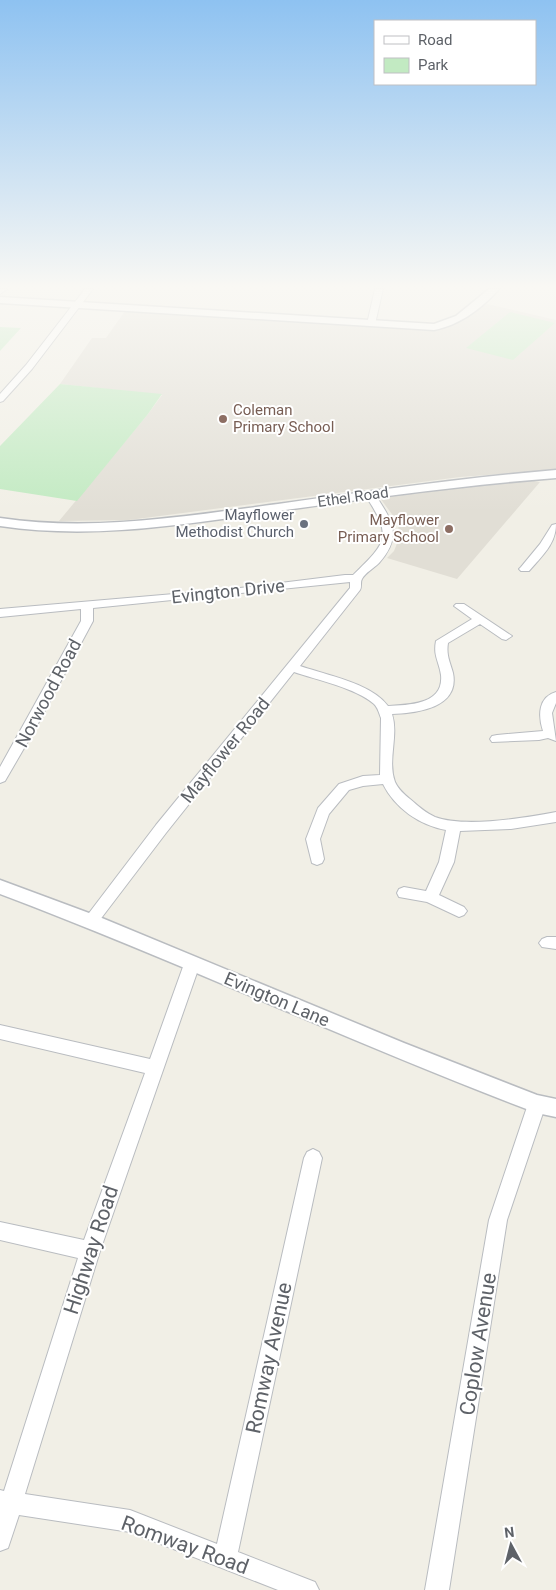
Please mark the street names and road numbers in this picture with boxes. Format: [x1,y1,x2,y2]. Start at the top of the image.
street label: Ethel Road [316,483,390,511]
street label: Evington Drive [170,575,286,607]
street label: Norwood Road [11,635,85,751]
street label: Mayflower Road [176,693,274,807]
street label: Evington Lane [221,967,333,1031]
street label: Highway Road [59,1183,123,1317]
street label: Coplow Avenue [455,1271,501,1417]
street label: Romway Avenue [241,1280,297,1436]
street label: Romway Road [118,1511,252,1579]

